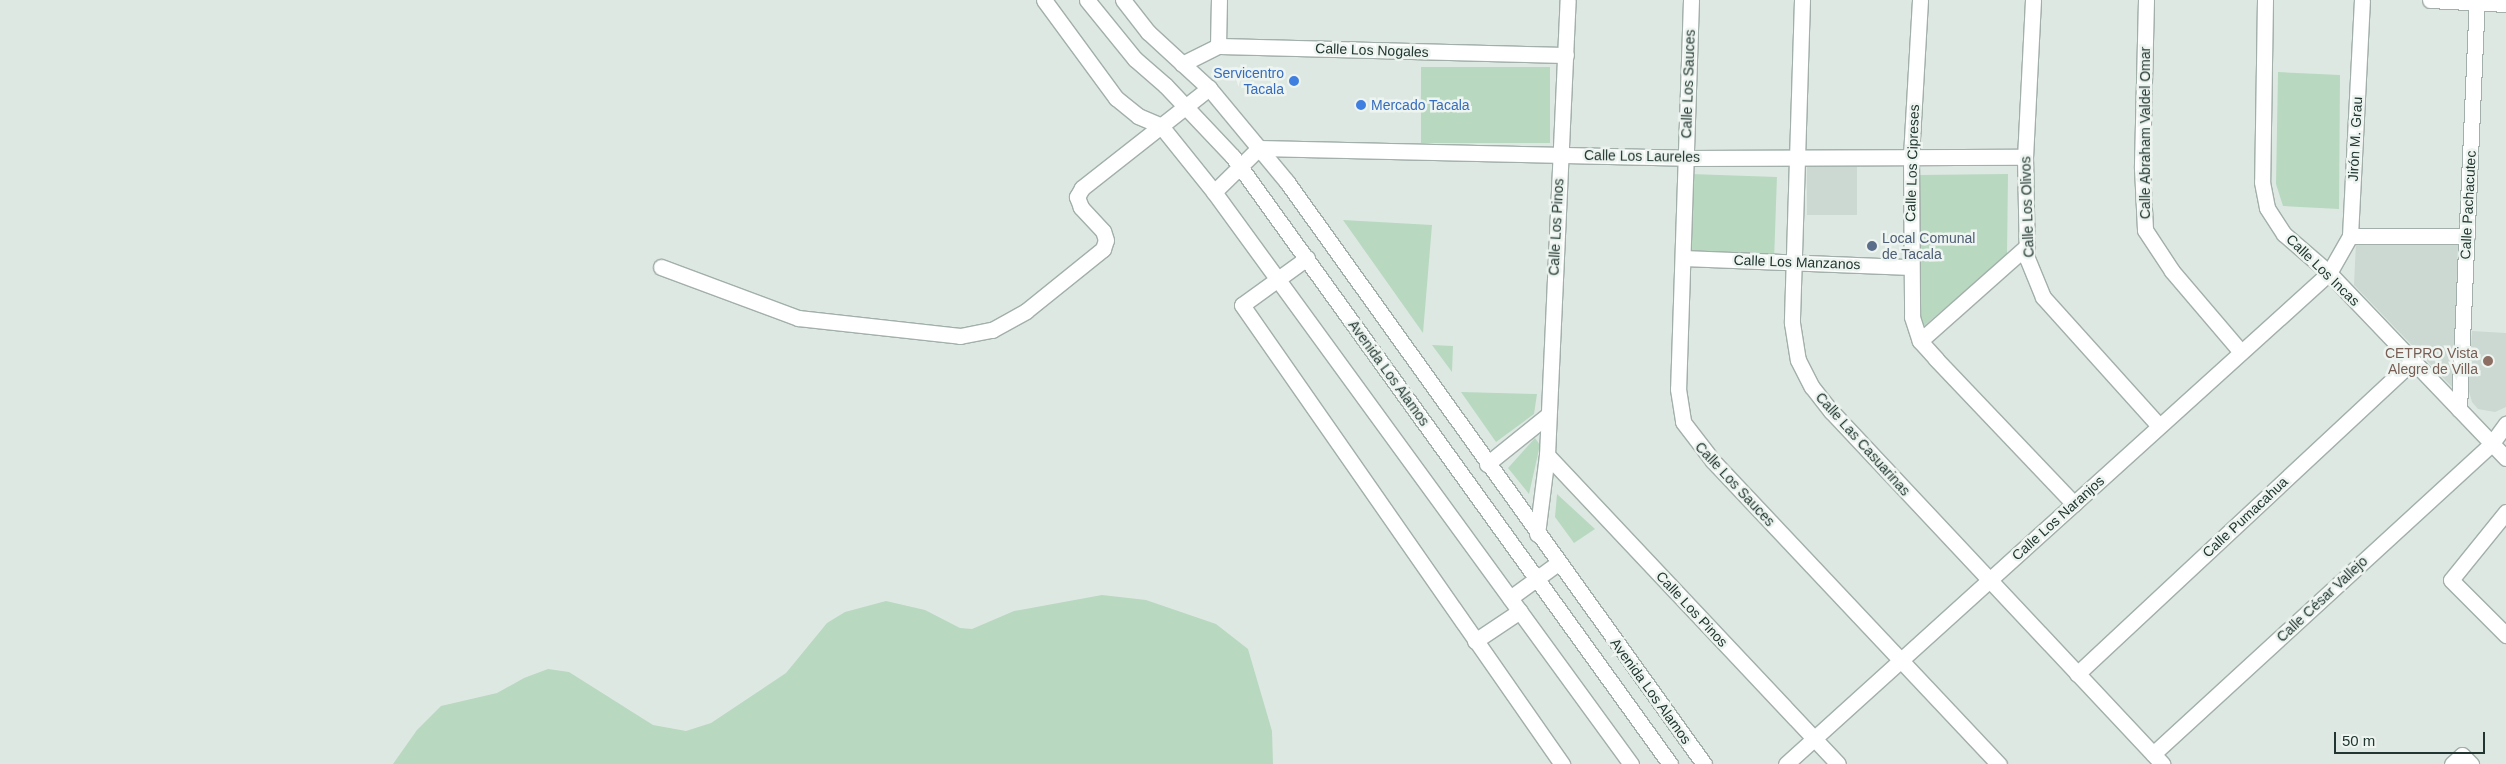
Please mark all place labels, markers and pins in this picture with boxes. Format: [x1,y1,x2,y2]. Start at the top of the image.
place label: Servicentro Tacala [1213,65,1284,98]
marker: Servicentro Tacala [1288,75,1300,87]
place label: Mercado Tacala [1371,97,1470,113]
marker: Mercado Tacala [1355,99,1367,111]
place label: Local Comunal de Tacala [1882,230,1975,262]
marker: Local Comunal de Tacala [1866,240,1878,252]
place label: CETPRO Vista Alegre de Villa [2385,345,2478,378]
marker: CETPRO Vista Alegre de Villa [2482,355,2494,367]

